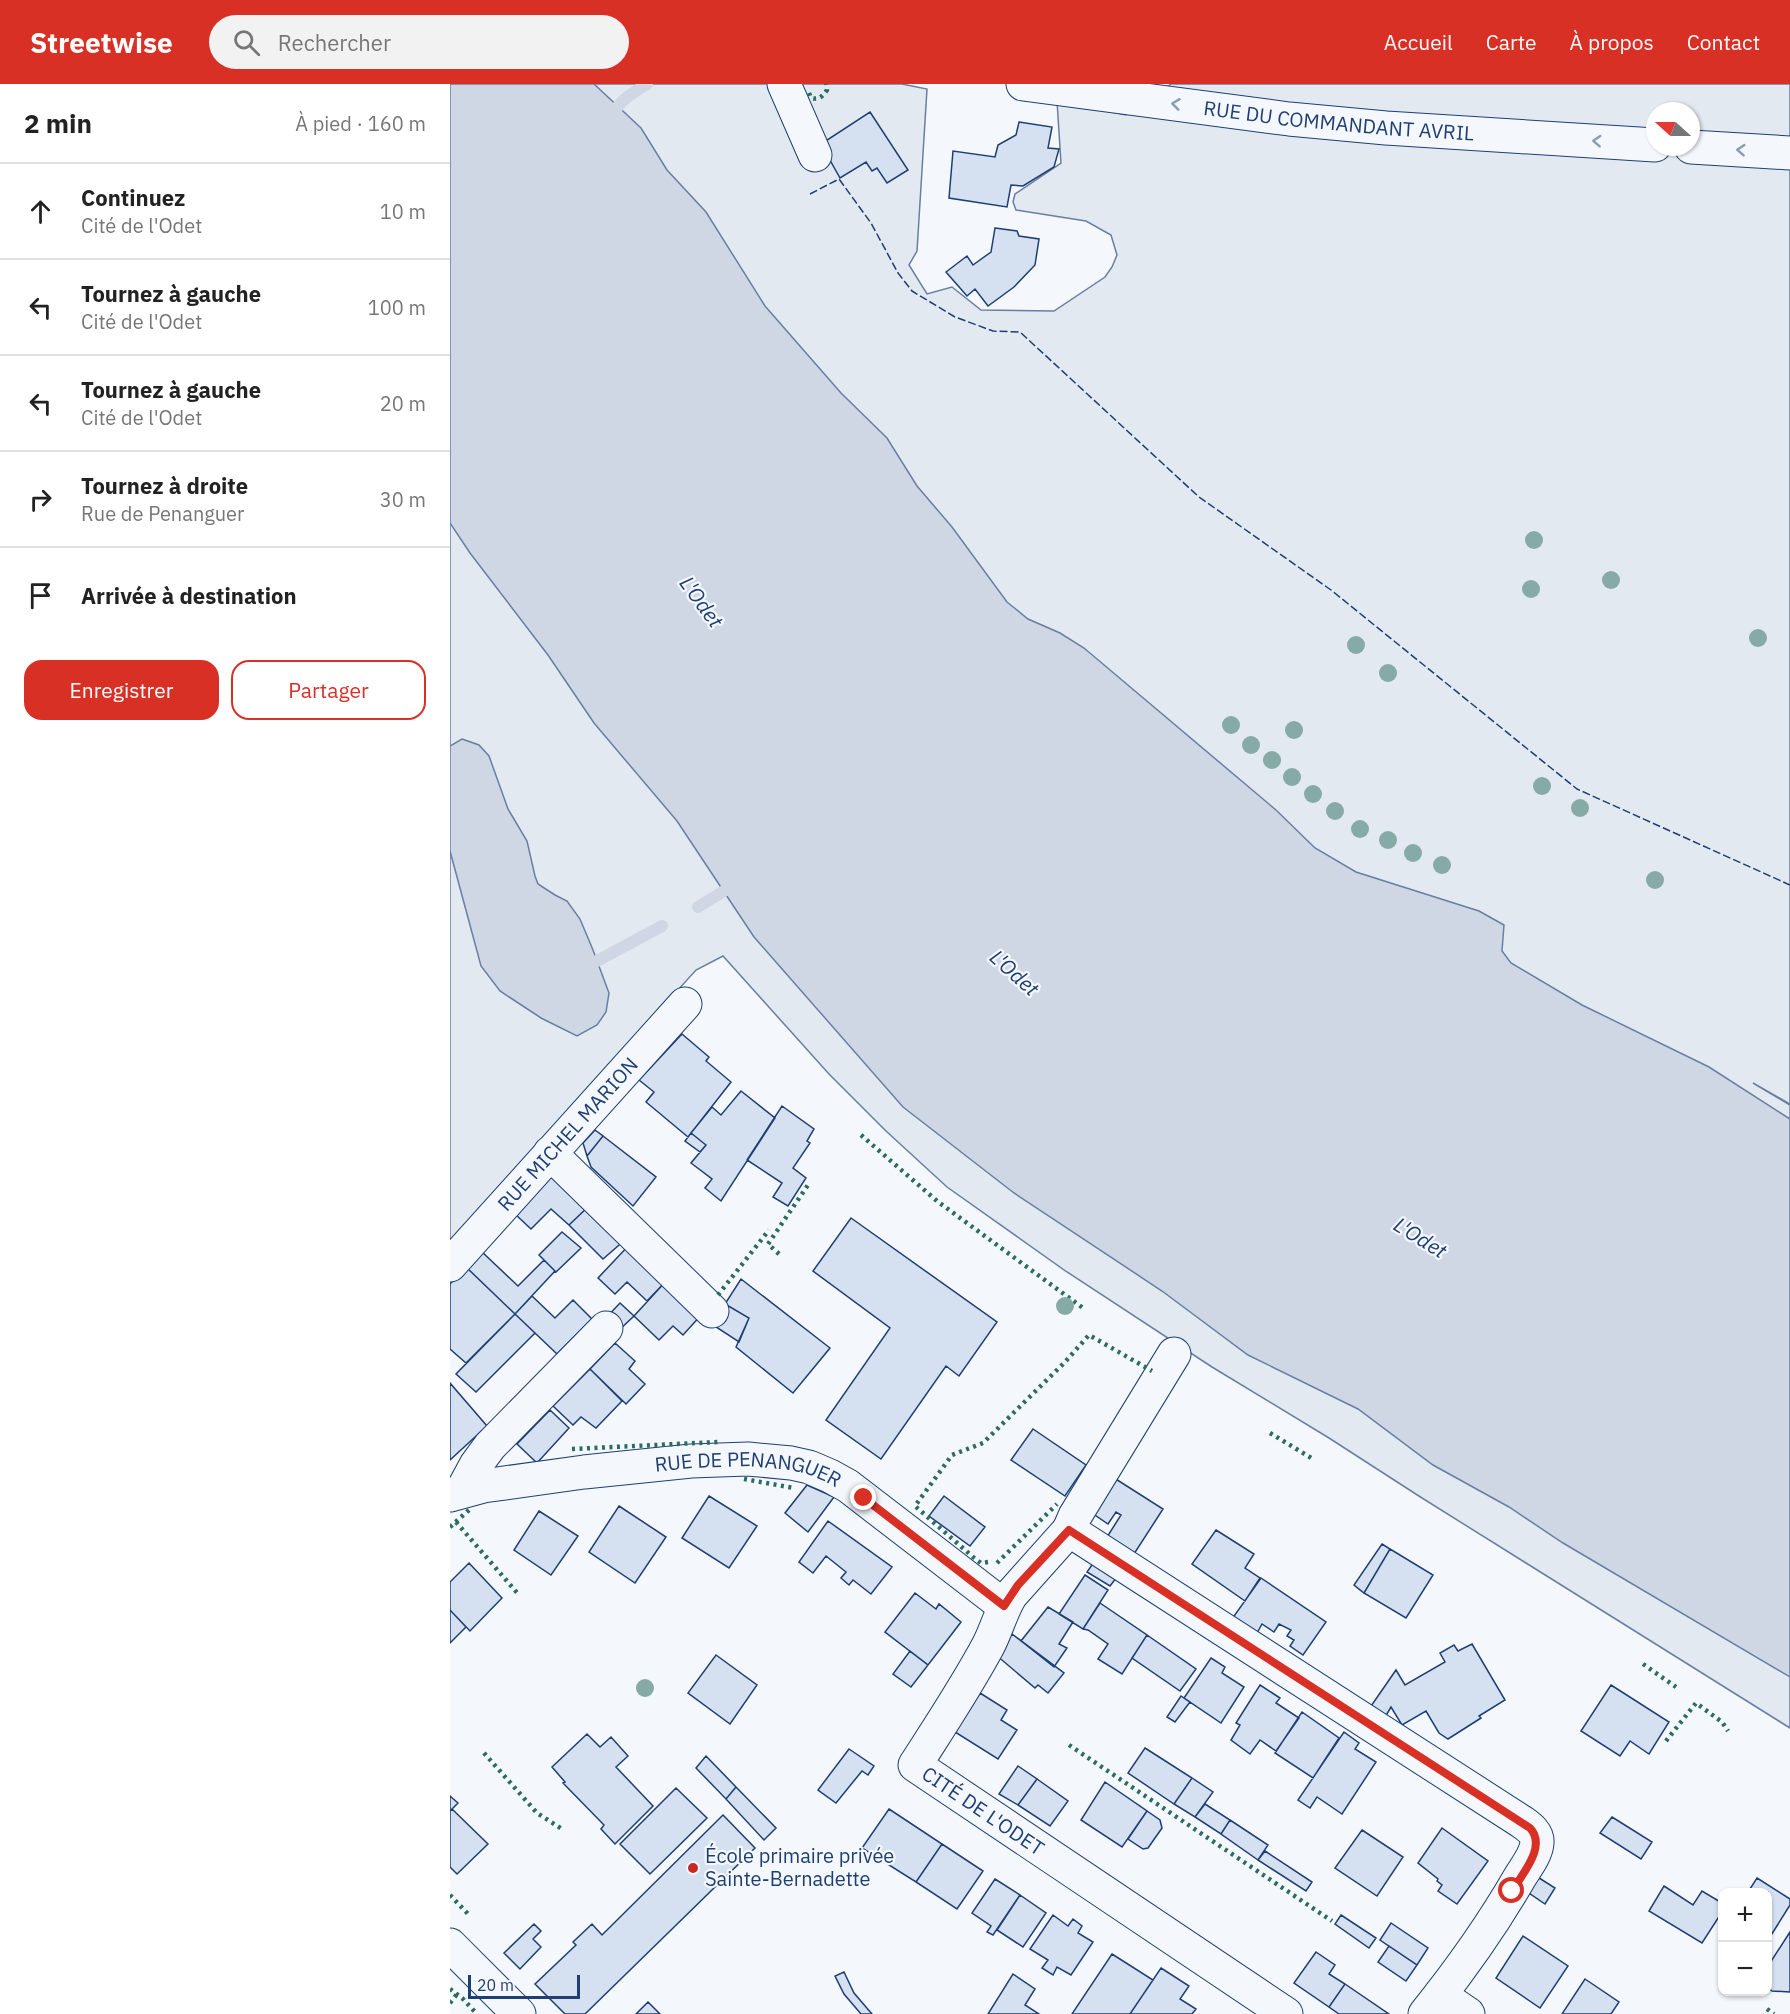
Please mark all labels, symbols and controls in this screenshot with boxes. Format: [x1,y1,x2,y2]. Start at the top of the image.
search box [209,15,629,69]
text: Streetwise [30,24,173,61]
icon: search [230,26,263,59]
text: Rechercher [278,28,391,57]
text: Accueil [1384,28,1453,56]
text: Carte [1486,28,1537,56]
text: À propos [1570,28,1654,56]
text: Contact [1687,28,1760,56]
street label: RUE DU COMMANDANT AVRIL [1202,94,1475,147]
one-way arrow [1171,99,1181,111]
north arrow [1646,102,1700,156]
text: 2 min [24,106,92,140]
text: À pied · 160 m [295,110,426,137]
one-way arrow [1592,135,1601,148]
one-way arrow [1736,144,1745,157]
text: Continuez [81,183,185,212]
icon: ahead [24,195,57,228]
text: 10 m [380,198,426,225]
text: Cité de l'Odet [81,212,202,239]
text: Tournez à gauche [81,279,261,308]
icon: left [24,291,57,324]
text: 100 m [368,294,426,321]
text: Cité de l'Odet [81,308,202,335]
text: Tournez à gauche [81,375,261,404]
icon: left [24,387,57,420]
text: 20 m [380,390,426,417]
text: Cité de l'Odet [81,404,202,431]
text: Tournez à droite [81,471,248,500]
icon: right [24,483,57,516]
text: 30 m [380,486,426,513]
text: Rue de Penanguer [81,500,244,527]
water label: L'Odet [674,570,731,634]
icon: arrive [24,579,57,612]
text: Arrivée à destination [81,581,297,610]
button: Enregistrer [24,660,219,720]
button: Partager [231,660,426,720]
water label: L'Odet [984,943,1046,1003]
street label: RUE MICHEL MARION [491,1051,644,1216]
water label: L'Odet [1389,1210,1453,1265]
street label: RUE DE PENANGUER [653,1445,847,1493]
route end [850,1484,876,1510]
street label: CITÉ DE L'ODET [917,1760,1050,1861]
place label: École primaire privée Sainte-Bernadette [705,1842,894,1892]
marker: École primaire privée Sainte-Bernadette [686,1861,700,1875]
route start [1498,1877,1524,1903]
map controls [1718,1888,1772,1996]
button: + [1718,1888,1772,1942]
button: − [1718,1942,1772,1996]
scale bar [468,1972,580,2000]
text: 20 m [477,1975,514,1995]

